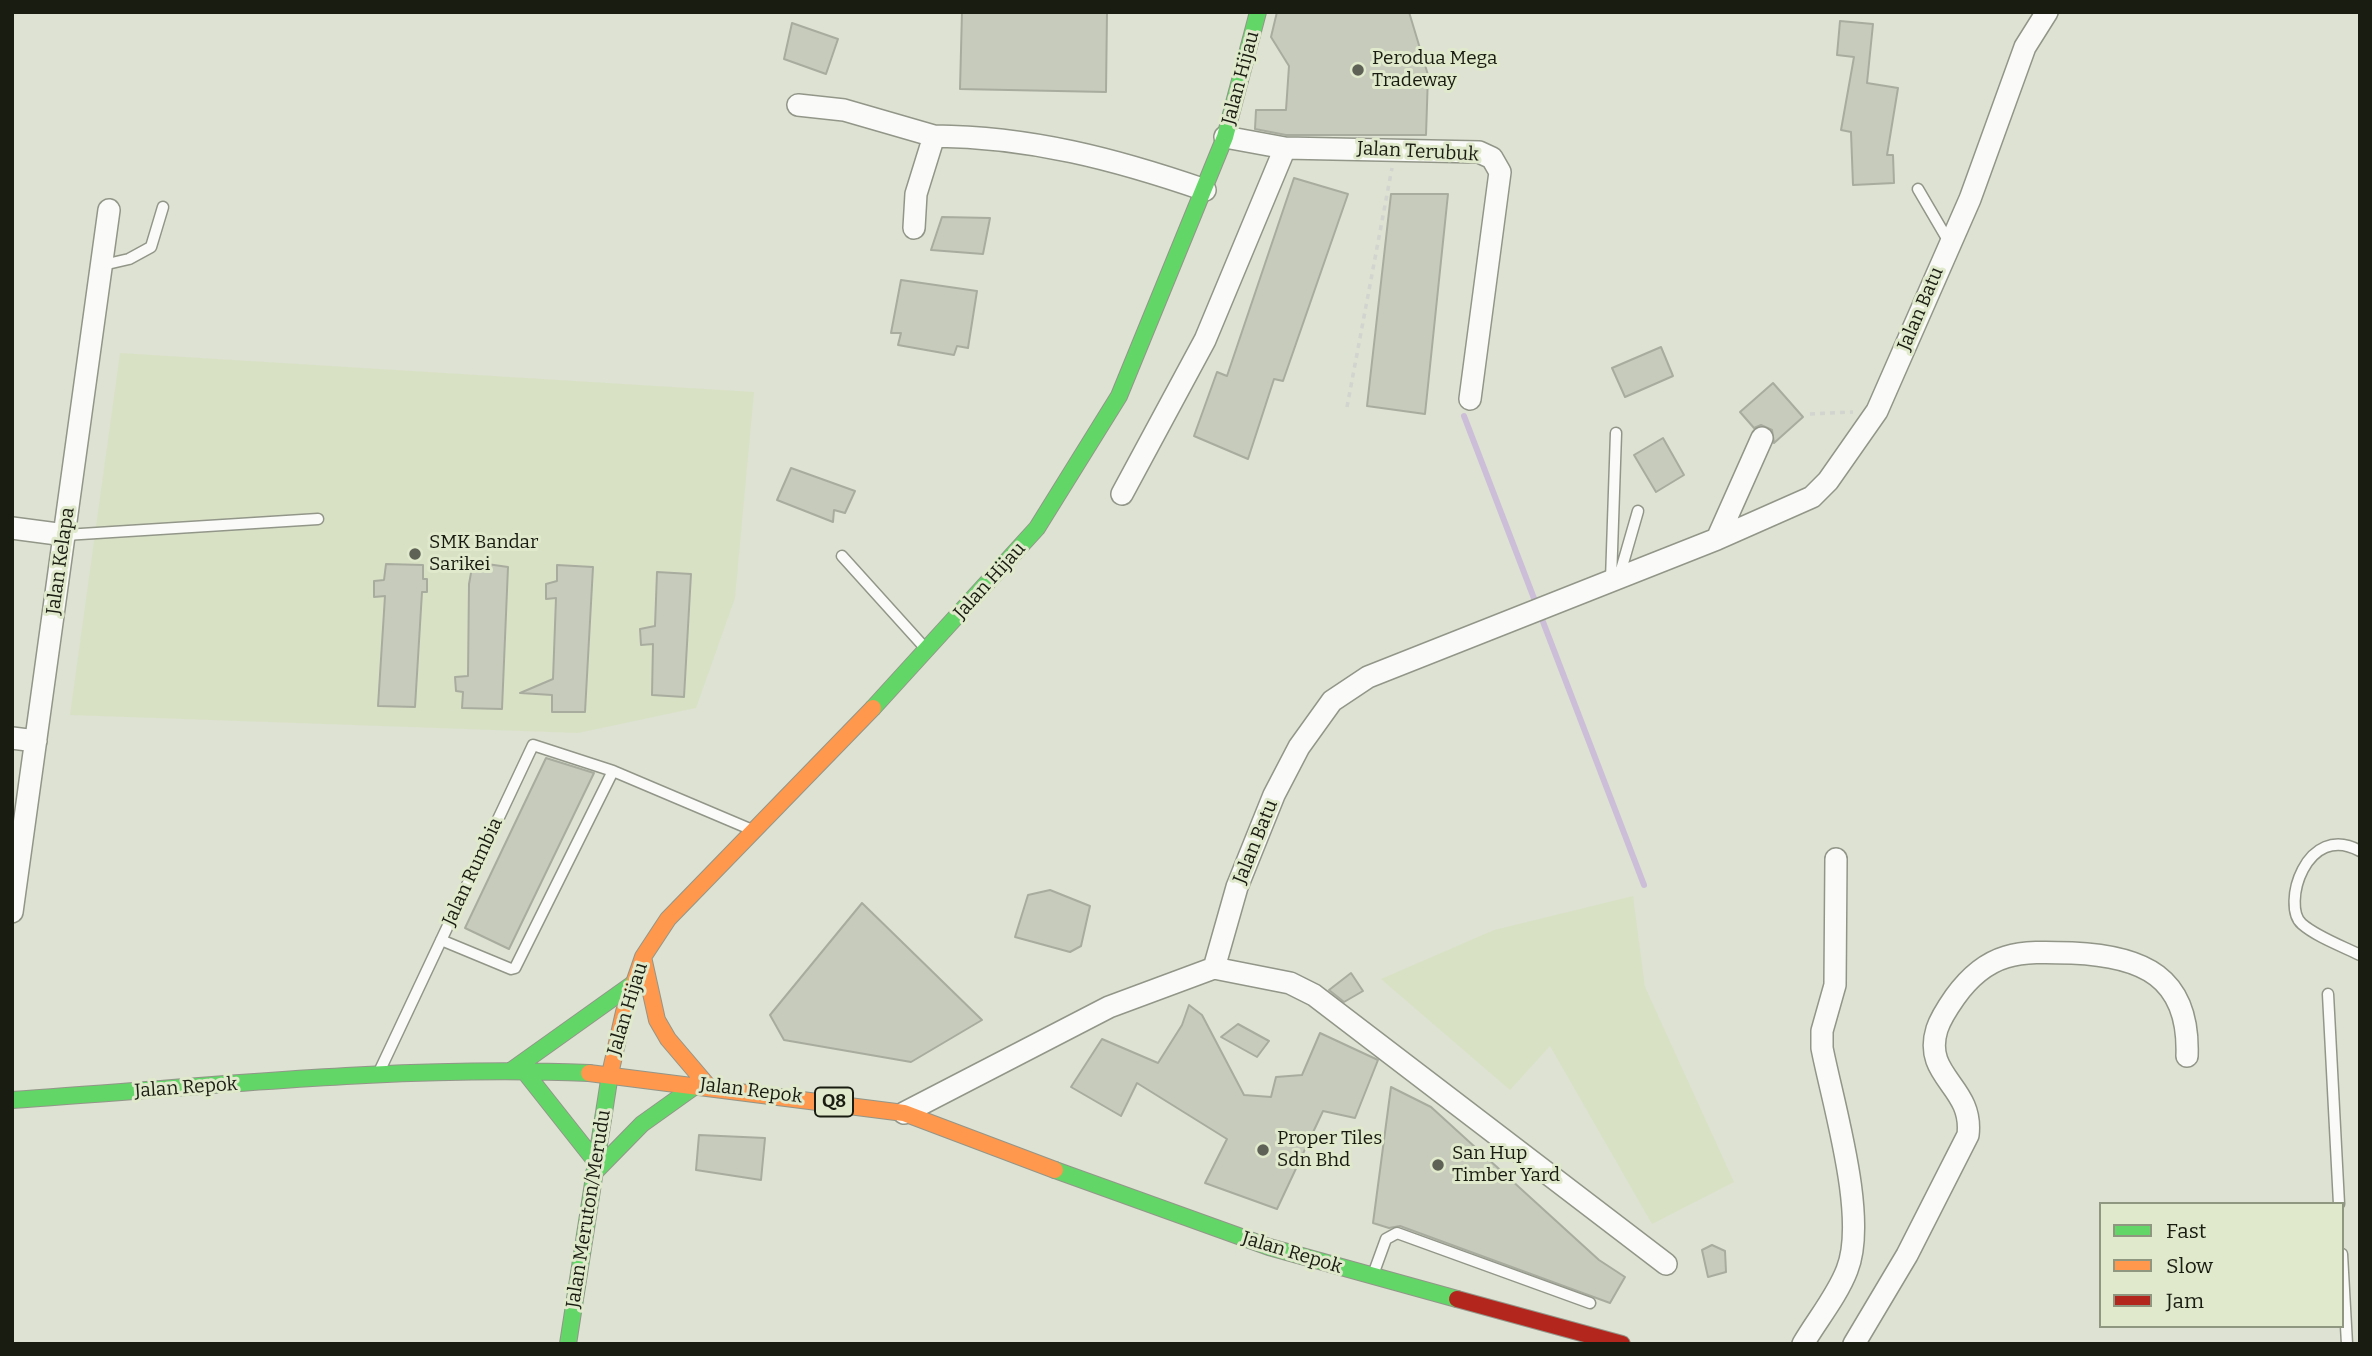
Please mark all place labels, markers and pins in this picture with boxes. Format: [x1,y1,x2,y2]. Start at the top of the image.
place label: Perodua Mega Tradeway [1372,48,1497,92]
marker: Perodua Mega Tradeway [1350,62,1366,78]
place label: SMK Bandar Sarikei [429,532,538,576]
marker: SMK Bandar Sarikei [407,546,423,562]
place label: Proper Tiles Sdn Bhd [1277,1128,1382,1172]
marker: Proper Tiles Sdn Bhd [1255,1142,1271,1158]
place label: San Hup Timber Yard [1452,1143,1560,1187]
marker: San Hup Timber Yard [1430,1157,1446,1173]

